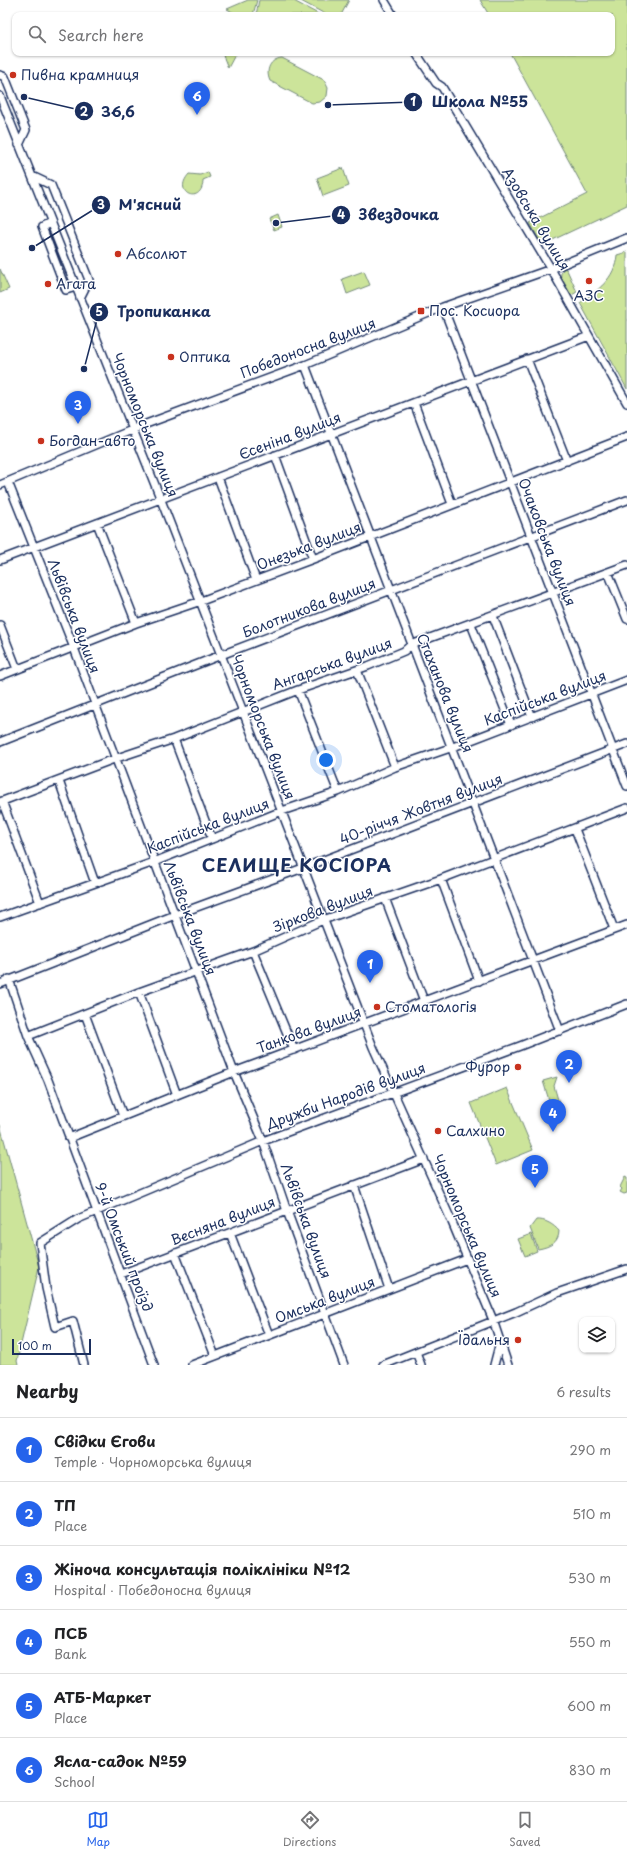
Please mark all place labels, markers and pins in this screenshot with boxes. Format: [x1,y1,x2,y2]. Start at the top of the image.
place label: Пивна крамниця [21,64,139,85]
marker: Пивна крамниця [8,70,18,80]
pin: 6 [184,82,210,115]
callout: Школа №55 [403,88,536,115]
callout: 36,6 [74,98,143,125]
callout: М'ясний [91,192,190,219]
callout: Звездочка [331,201,447,228]
place label: Абсолют [126,243,187,264]
marker: Абсолют [113,249,123,259]
place label: Агата [56,273,96,294]
marker: АЗС [584,276,594,286]
marker: Агата [43,279,53,289]
place label: АЗС [574,285,604,306]
callout: Тропиканка [89,298,219,325]
place label: Пос. Косиора [429,300,520,321]
marker: Пос. Косиора [416,306,426,316]
place label: Оптика [179,346,231,367]
marker: Оптика [166,352,176,362]
pin: 3 [65,391,91,424]
place label: Богдан-авто [49,430,135,451]
marker: Богдан-авто [36,436,46,446]
pin: 1 [357,950,383,983]
place label: Стоматологія [385,996,477,1017]
marker: Стоматологія [372,1002,382,1012]
pin: 2 [556,1050,582,1083]
place label: Фурор [466,1056,510,1077]
marker: Фурор [513,1062,523,1072]
pin: 4 [540,1099,566,1132]
place label: Салхино [446,1120,505,1141]
marker: Салхино [433,1126,443,1136]
pin: 5 [522,1155,548,1188]
place label: Їдальня [458,1329,510,1350]
marker: Їдальня [513,1335,523,1345]

